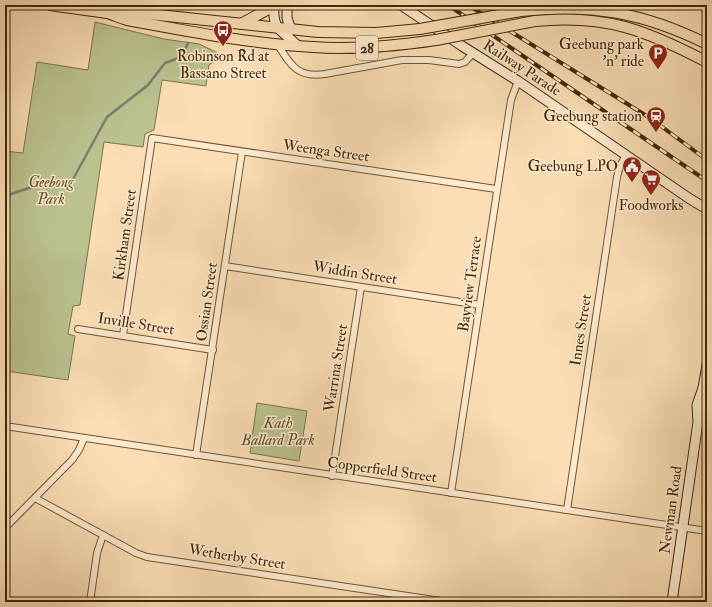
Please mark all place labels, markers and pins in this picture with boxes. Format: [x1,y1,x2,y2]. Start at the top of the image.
bus stop icon: Robinson Rd at Bassano Street [212,19,234,47]
place label: Geebung park 'n' ride [559,35,644,71]
parking icon: Geebung park 'n' ride [647,42,669,70]
place label: Robinson Rd at Bassano Street [177,47,269,83]
station icon: Geebung station [645,105,667,133]
place label: Geebung station [544,107,642,126]
public building icon: Geebung LPO [621,155,643,183]
place label: Geebung LPO [528,157,618,176]
supermarket icon: Foodworks [640,168,662,196]
place label: Foodworks [619,196,683,215]

